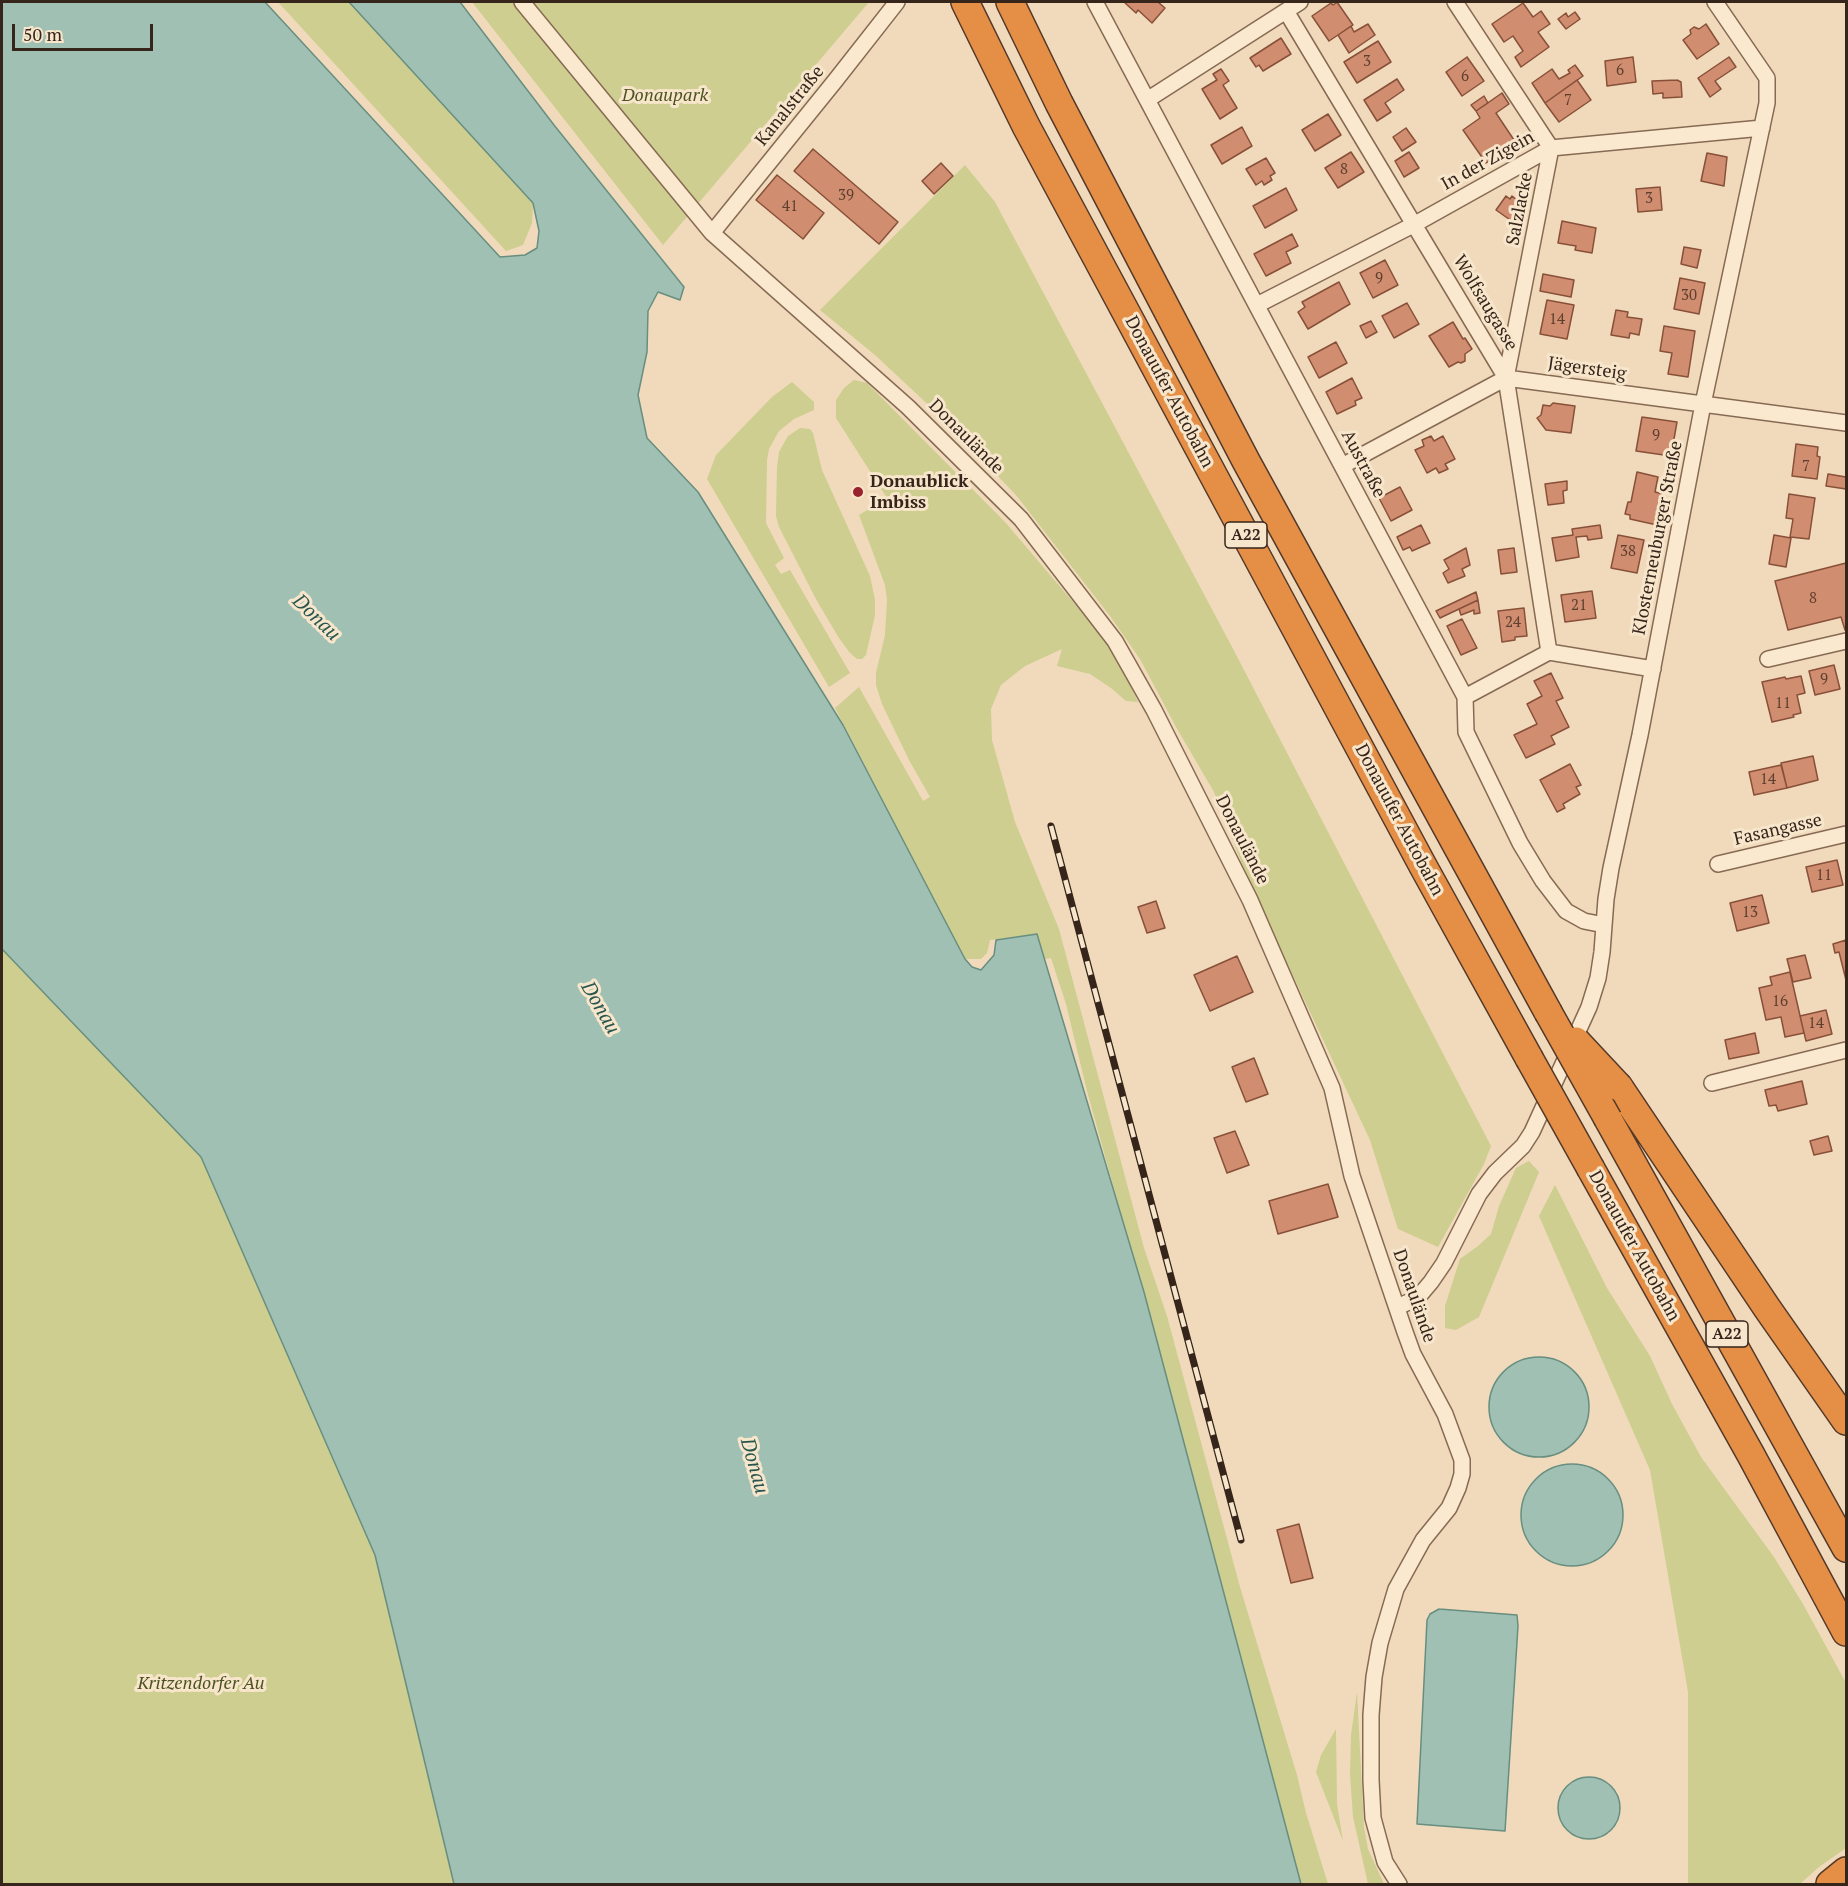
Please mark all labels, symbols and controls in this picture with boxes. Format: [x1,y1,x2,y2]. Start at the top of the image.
scale bar [15,12,156,50]
text: 50 m [23,22,62,46]
house number: 3 [1363,53,1371,71]
street label: Kanalstraße [751,62,829,150]
house number: 6 [1616,62,1624,80]
house number: 6 [1461,68,1469,86]
park label: Donaupark [622,85,708,107]
house number: 7 [1564,92,1572,110]
street label: In der Zigein [1438,127,1538,195]
house number: 8 [1340,161,1348,179]
street label: Salzlacke [1502,171,1538,247]
house number: 39 [838,187,854,205]
house number: 3 [1645,190,1653,208]
house number: 41 [782,198,798,216]
street label: Wolfsaugasse [1448,251,1522,355]
house number: 9 [1375,270,1383,288]
house number: 30 [1681,287,1697,305]
house number: 14 [1549,311,1565,329]
street label: Donauufer Autobahn [1120,312,1218,472]
street label: Jägersteig [1546,353,1628,385]
street label: Donaulände [924,395,1008,479]
street label: Austraße [1336,426,1390,502]
house number: 9 [1652,427,1660,445]
street label: Klosterneuburger Straße [1629,439,1687,637]
house number: 7 [1802,458,1810,476]
place label: Donaublick Imbiss [870,471,968,514]
marker: Donaublick Imbiss [851,485,865,499]
road number: A22 [1225,522,1267,548]
house number: 38 [1620,543,1636,561]
water label: Donau [287,590,345,646]
house number: 8 [1809,590,1817,608]
house number: 21 [1571,597,1587,615]
house number: 24 [1505,614,1521,632]
house number: 9 [1820,671,1828,689]
house number: 11 [1775,695,1791,713]
street label: Donauufer Autobahn [1350,740,1448,900]
house number: 14 [1760,771,1776,789]
street label: Donaulände [1210,792,1274,888]
street label: Fasangasse [1732,809,1824,851]
house number: 11 [1816,867,1832,885]
house number: 13 [1742,904,1758,922]
water label: Donau [575,977,625,1039]
house number: 16 [1772,993,1788,1011]
house number: 14 [1808,1015,1824,1033]
street label: Donauufer Autobahn [1584,1167,1684,1325]
street label: Donaulände [1388,1247,1440,1345]
road number: A22 [1706,1321,1748,1347]
water label: Donau [735,1435,773,1497]
park label: Kritzendorfer Au [137,1673,265,1695]

